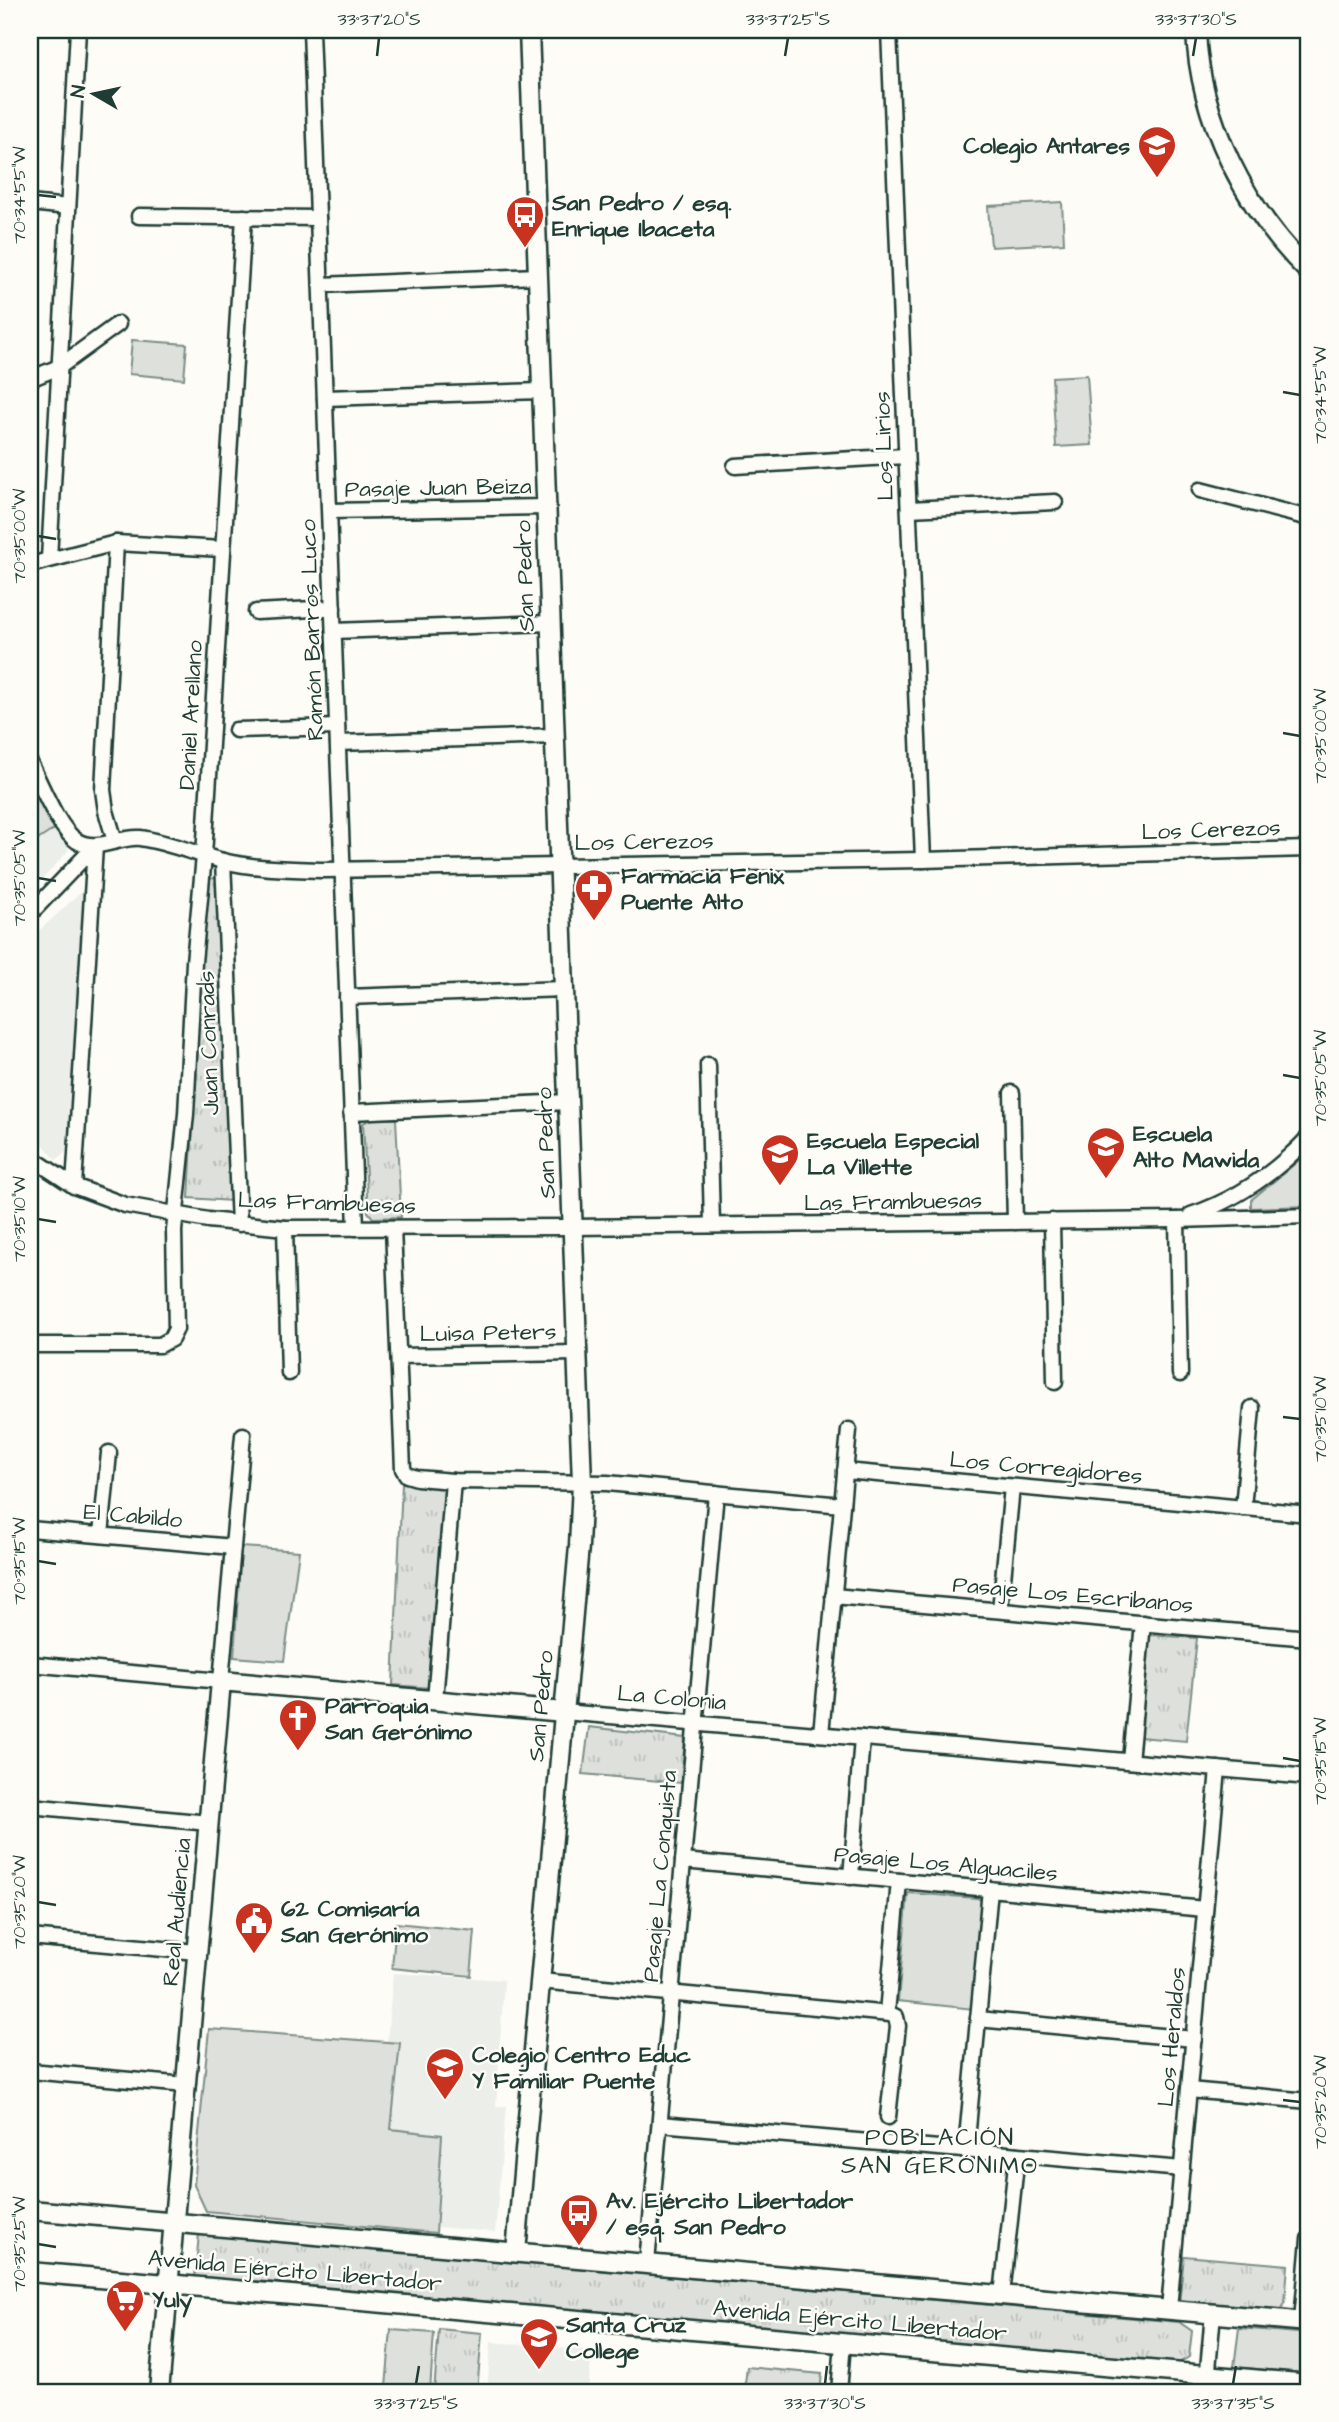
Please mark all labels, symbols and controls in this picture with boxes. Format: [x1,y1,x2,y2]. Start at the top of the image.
text: 33°37'20"S [338,7,420,32]
text: 33°37'25"S [746,7,830,32]
text: 33°37'30"S [1155,7,1237,32]
north arrow [60,60,130,130]
text: N [64,83,93,100]
school or university icon: Colegio Antares [1136,124,1178,179]
place label: Colegio Antares [963,130,1130,163]
text: 70°34'55"W [7,146,32,244]
place label: San Pedro / esq. Enrique Ibaceta [551,187,732,245]
bus stop icon: San Pedro / esq. Enrique Ibaceta [504,194,546,249]
text: 70°34'55"W [1308,346,1333,444]
street label: Los Lirios [866,391,902,501]
street label: Pasaje Juan Beiza [344,470,532,506]
text: 70°35'00"W [7,488,32,584]
street label: Ramón Barros Luco [292,518,332,741]
street label: San Pedro [507,520,543,632]
street label: Daniel Arellano [171,639,211,791]
text: 70°35'00"W [1308,688,1333,784]
street label: Los Cerezos [1141,812,1281,848]
street label: Los Cerezos [574,825,714,859]
text: 70°35'05"W [7,830,32,926]
place label: Farmacia Fenix Puente Alto [621,860,785,918]
pharmacy icon: Farmacia Fenix Puente Alto [573,867,615,922]
street label: Juan Conrads [190,970,228,1116]
text: 70°35'05"W [1308,1030,1333,1126]
street label: San Pedro [528,1087,564,1199]
place label: Escuela Alto Mawida [1133,1118,1259,1176]
place label: Escuela Especial La Villette [807,1125,980,1183]
school or university icon: Escuela Alto Mawida [1085,1125,1127,1180]
school or university icon: Escuela Especial La Villette [759,1132,801,1187]
text: 70°35'10"W [7,1176,32,1262]
street label: Las Frambuesas [237,1184,417,1222]
street label: Las Frambuesas [804,1184,983,1220]
street label: Luisa Peters [419,1316,557,1350]
text: 70°35'10"W [1308,1376,1333,1462]
street label: Los Corregidores [948,1444,1144,1493]
street label: El Cabildo [82,1496,184,1536]
text: 70°35'15"W [7,1517,32,1605]
street label: Pasaje Los Escribanos [951,1569,1195,1621]
street label: San Pedro [520,1649,562,1763]
street label: La Colonia [616,1677,728,1719]
place label: Parroquia San Gerónimo [324,1690,472,1748]
church icon: Parroquia San Gerónimo [277,1697,319,1752]
text: 70°35'15"W [1308,1717,1333,1805]
street label: Pasaje La Conquista [635,1769,685,1983]
street label: Real Audiencia [155,1836,199,1988]
street label: Pasaje Los Alguaciles [833,1838,1059,1891]
text: 70°35'20"W [7,1855,32,1949]
place label: 62 Comisaría San Gerónimo [280,1893,428,1951]
public building icon: 62 Comisaría San Gerónimo [233,1900,275,1955]
street label: Los Heraldos [1150,1966,1194,2108]
place label: Colegio Centro Educ Y Familiar Puente [472,2039,691,2097]
school or university icon: Colegio Centro Educ Y Familiar Puente [424,2046,466,2101]
text: 70°35'20"W [1308,2055,1333,2149]
district label: POBLACIÓN SAN GERÓNIMO [841,2121,1039,2183]
place label: Av. Ejército Libertador / esq. San Pedro [606,2185,854,2243]
bus stop icon: Av. Ejército Libertador / esq. San Pedro [558,2192,600,2247]
text: 70°35'25"W [7,2196,32,2292]
street label: Avenida Ejército Libertador [147,2242,444,2300]
supermarket icon: Yuly [104,2278,146,2333]
place label: Yuly [152,2284,193,2318]
street label: Avenida Ejército Libertador [712,2292,1009,2350]
place label: Santa Cruz College [565,2309,687,2368]
school or university icon: Santa Cruz College [518,2316,560,2371]
text: 33°37'25"S [374,2391,458,2416]
text: 33°37'30"S [784,2391,866,2416]
text: 33°37'35"S [1191,2391,1275,2416]

